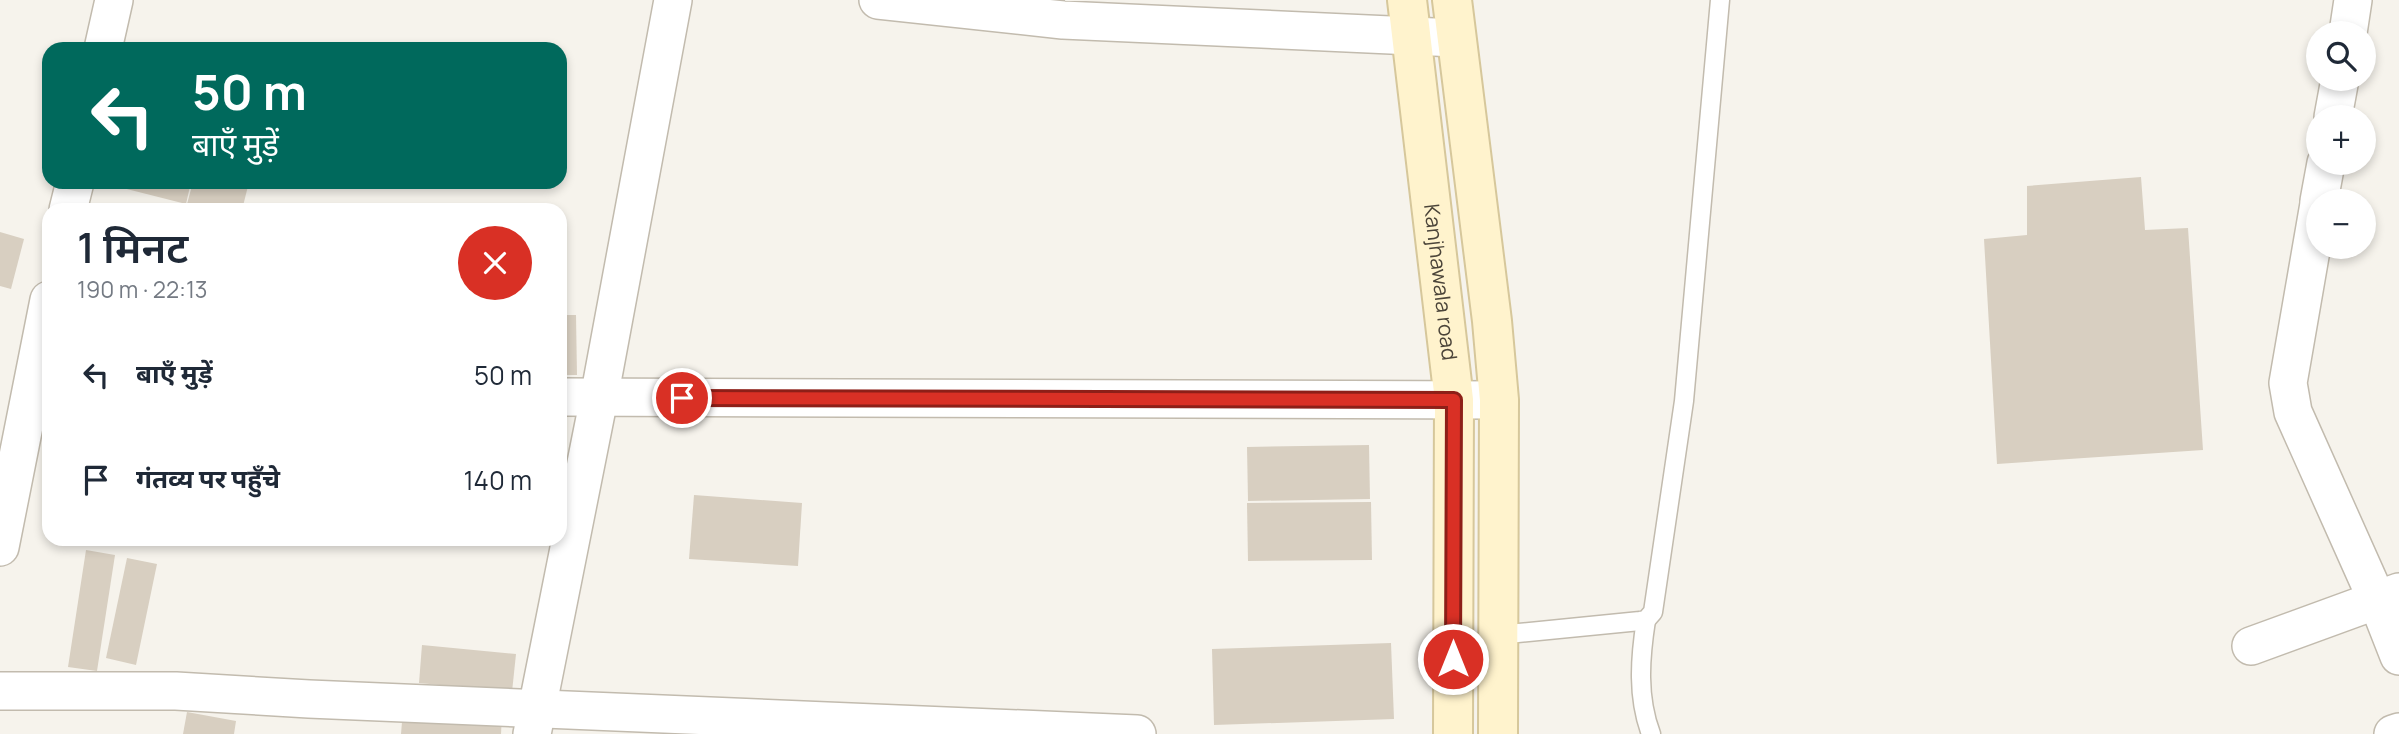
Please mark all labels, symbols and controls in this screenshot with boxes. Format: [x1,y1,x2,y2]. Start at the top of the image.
map controls [2306,21,2376,259]
button: search [2306,21,2376,91]
text: 50 m [192,58,307,125]
icon: left [77,70,168,161]
button: + [2306,105,2376,175]
text: बाएँ मुड़ें [192,122,279,166]
button: − [2306,189,2376,259]
street label: Kanjhawala road [1418,202,1464,362]
text: 1 मिनट [77,218,188,276]
button: close [458,226,532,300]
text: 190 m · 22:13 [77,273,208,305]
text: बाएँ मुड़ें [136,355,213,391]
icon: left [77,356,115,394]
text: 50 m [474,357,532,393]
pin [652,368,712,428]
icon: arrive [663,379,701,417]
text: गंतव्य पर पहुँचे [136,460,280,496]
icon: arrive [77,461,115,499]
text: 140 m [463,462,532,498]
position arrow [1416,622,1490,696]

